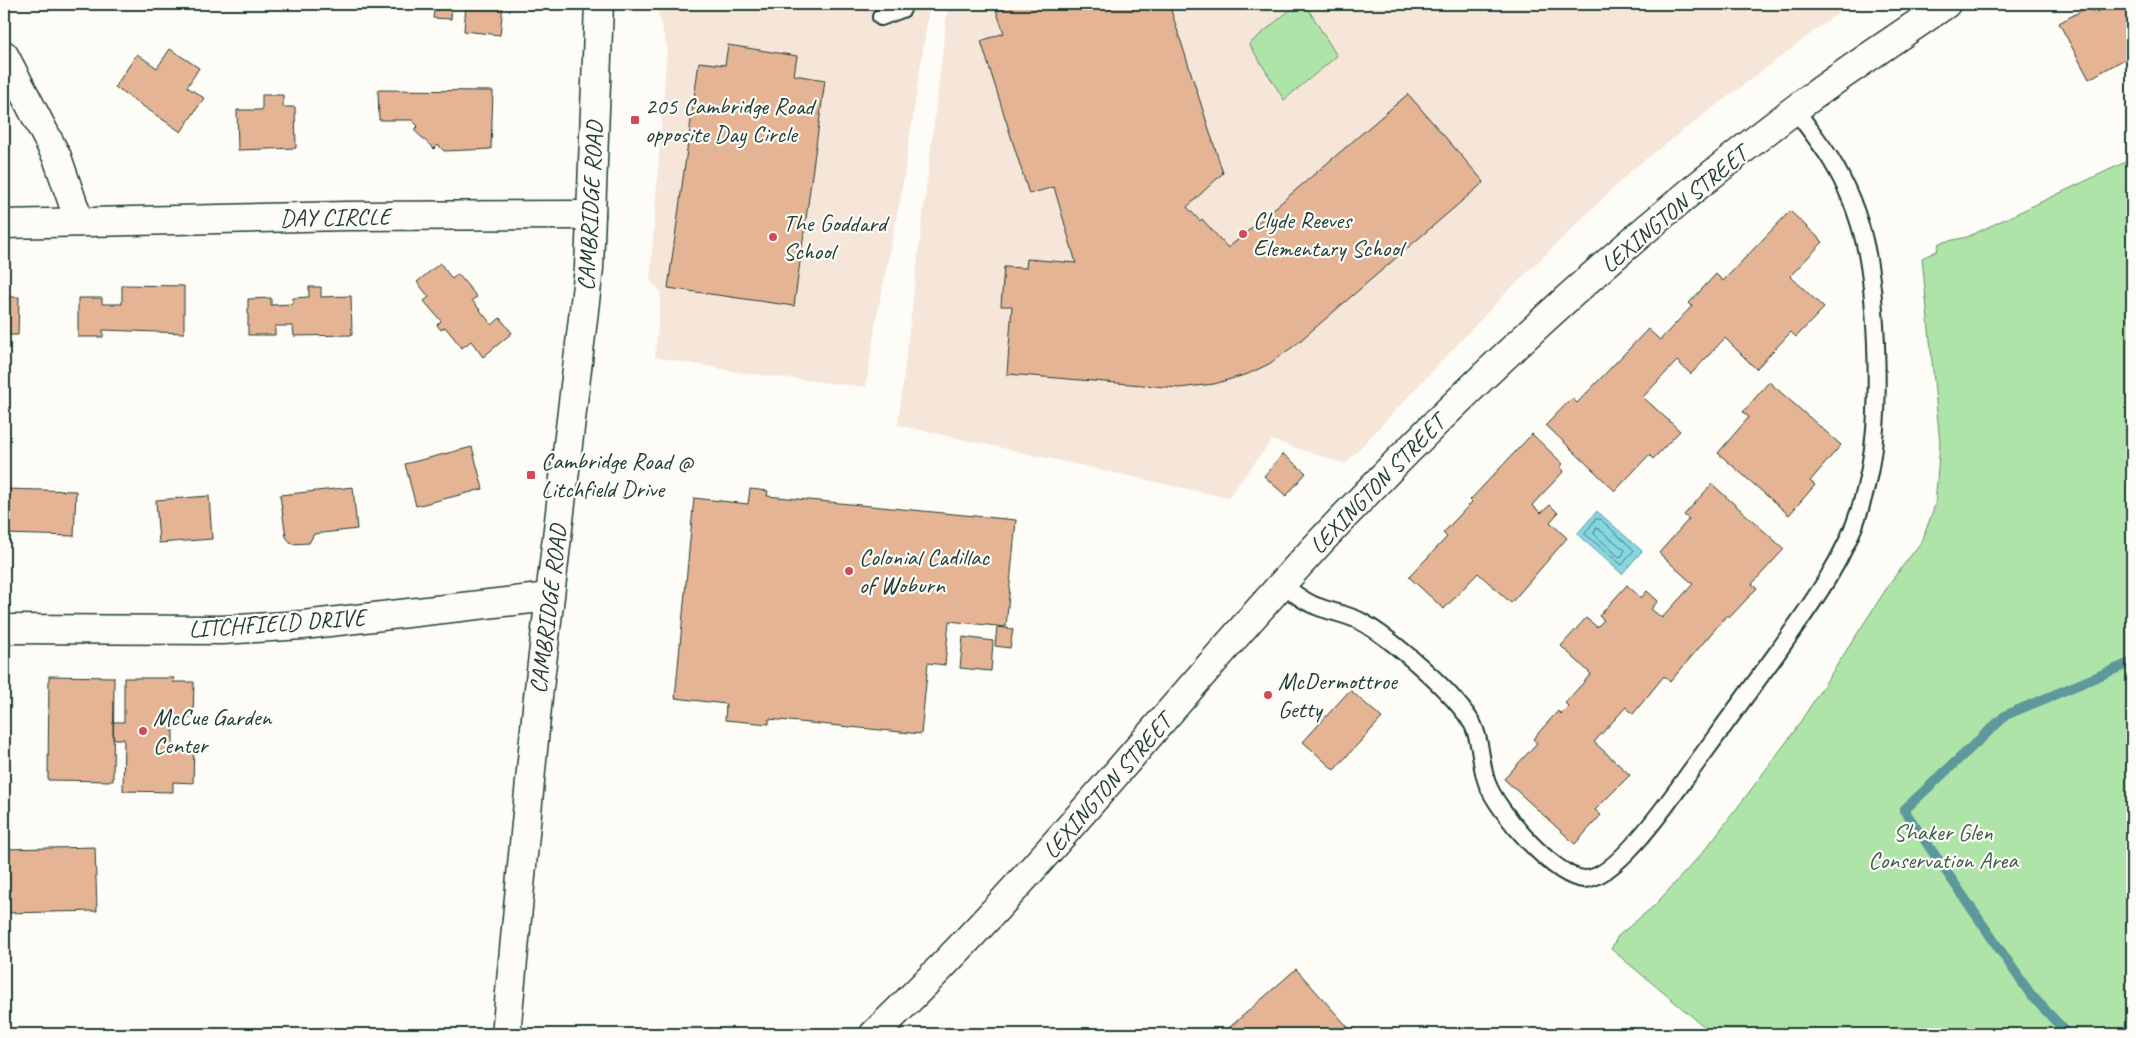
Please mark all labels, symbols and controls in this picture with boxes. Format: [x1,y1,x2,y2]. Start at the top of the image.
place label: 205 Cambridge Road opposite Day Circle [645,91,817,149]
marker: 205 Cambridge Road opposite Day Circle [629,114,641,126]
street label: CAMBRIDGE ROAD [571,118,610,292]
street label: LEXINGTON STREET [1595,136,1757,279]
street label: DAY CIRCLE [280,201,393,233]
place label: Clyde Reeves Elementary School [1253,205,1407,263]
place label: The Goddard School [783,208,890,266]
marker: Clyde Reeves Elementary School [1237,228,1249,240]
marker: The Goddard School [767,231,779,243]
street label: LEXINGTON STREET [1303,404,1455,560]
place label: Cambridge Road @ Litchfield Drive [541,446,694,504]
marker: Cambridge Road @ Litchfield Drive [525,469,537,481]
street label: CAMBRIDGE ROAD [523,521,574,695]
place label: Colonial Cadillac of Woburn [859,542,990,600]
marker: Colonial Cadillac of Woburn [843,565,855,577]
street label: LITCHFIELD DRIVE [188,602,369,644]
place label: McDermottroe Getty [1278,666,1399,724]
marker: McDermottroe Getty [1262,689,1274,701]
place label: McCue Garden Center [153,702,273,760]
street label: LEXINGTON STREET [1036,704,1181,865]
marker: McCue Garden Center [137,725,149,737]
park label: Shaker Glen Conservation Area [1868,817,2019,875]

